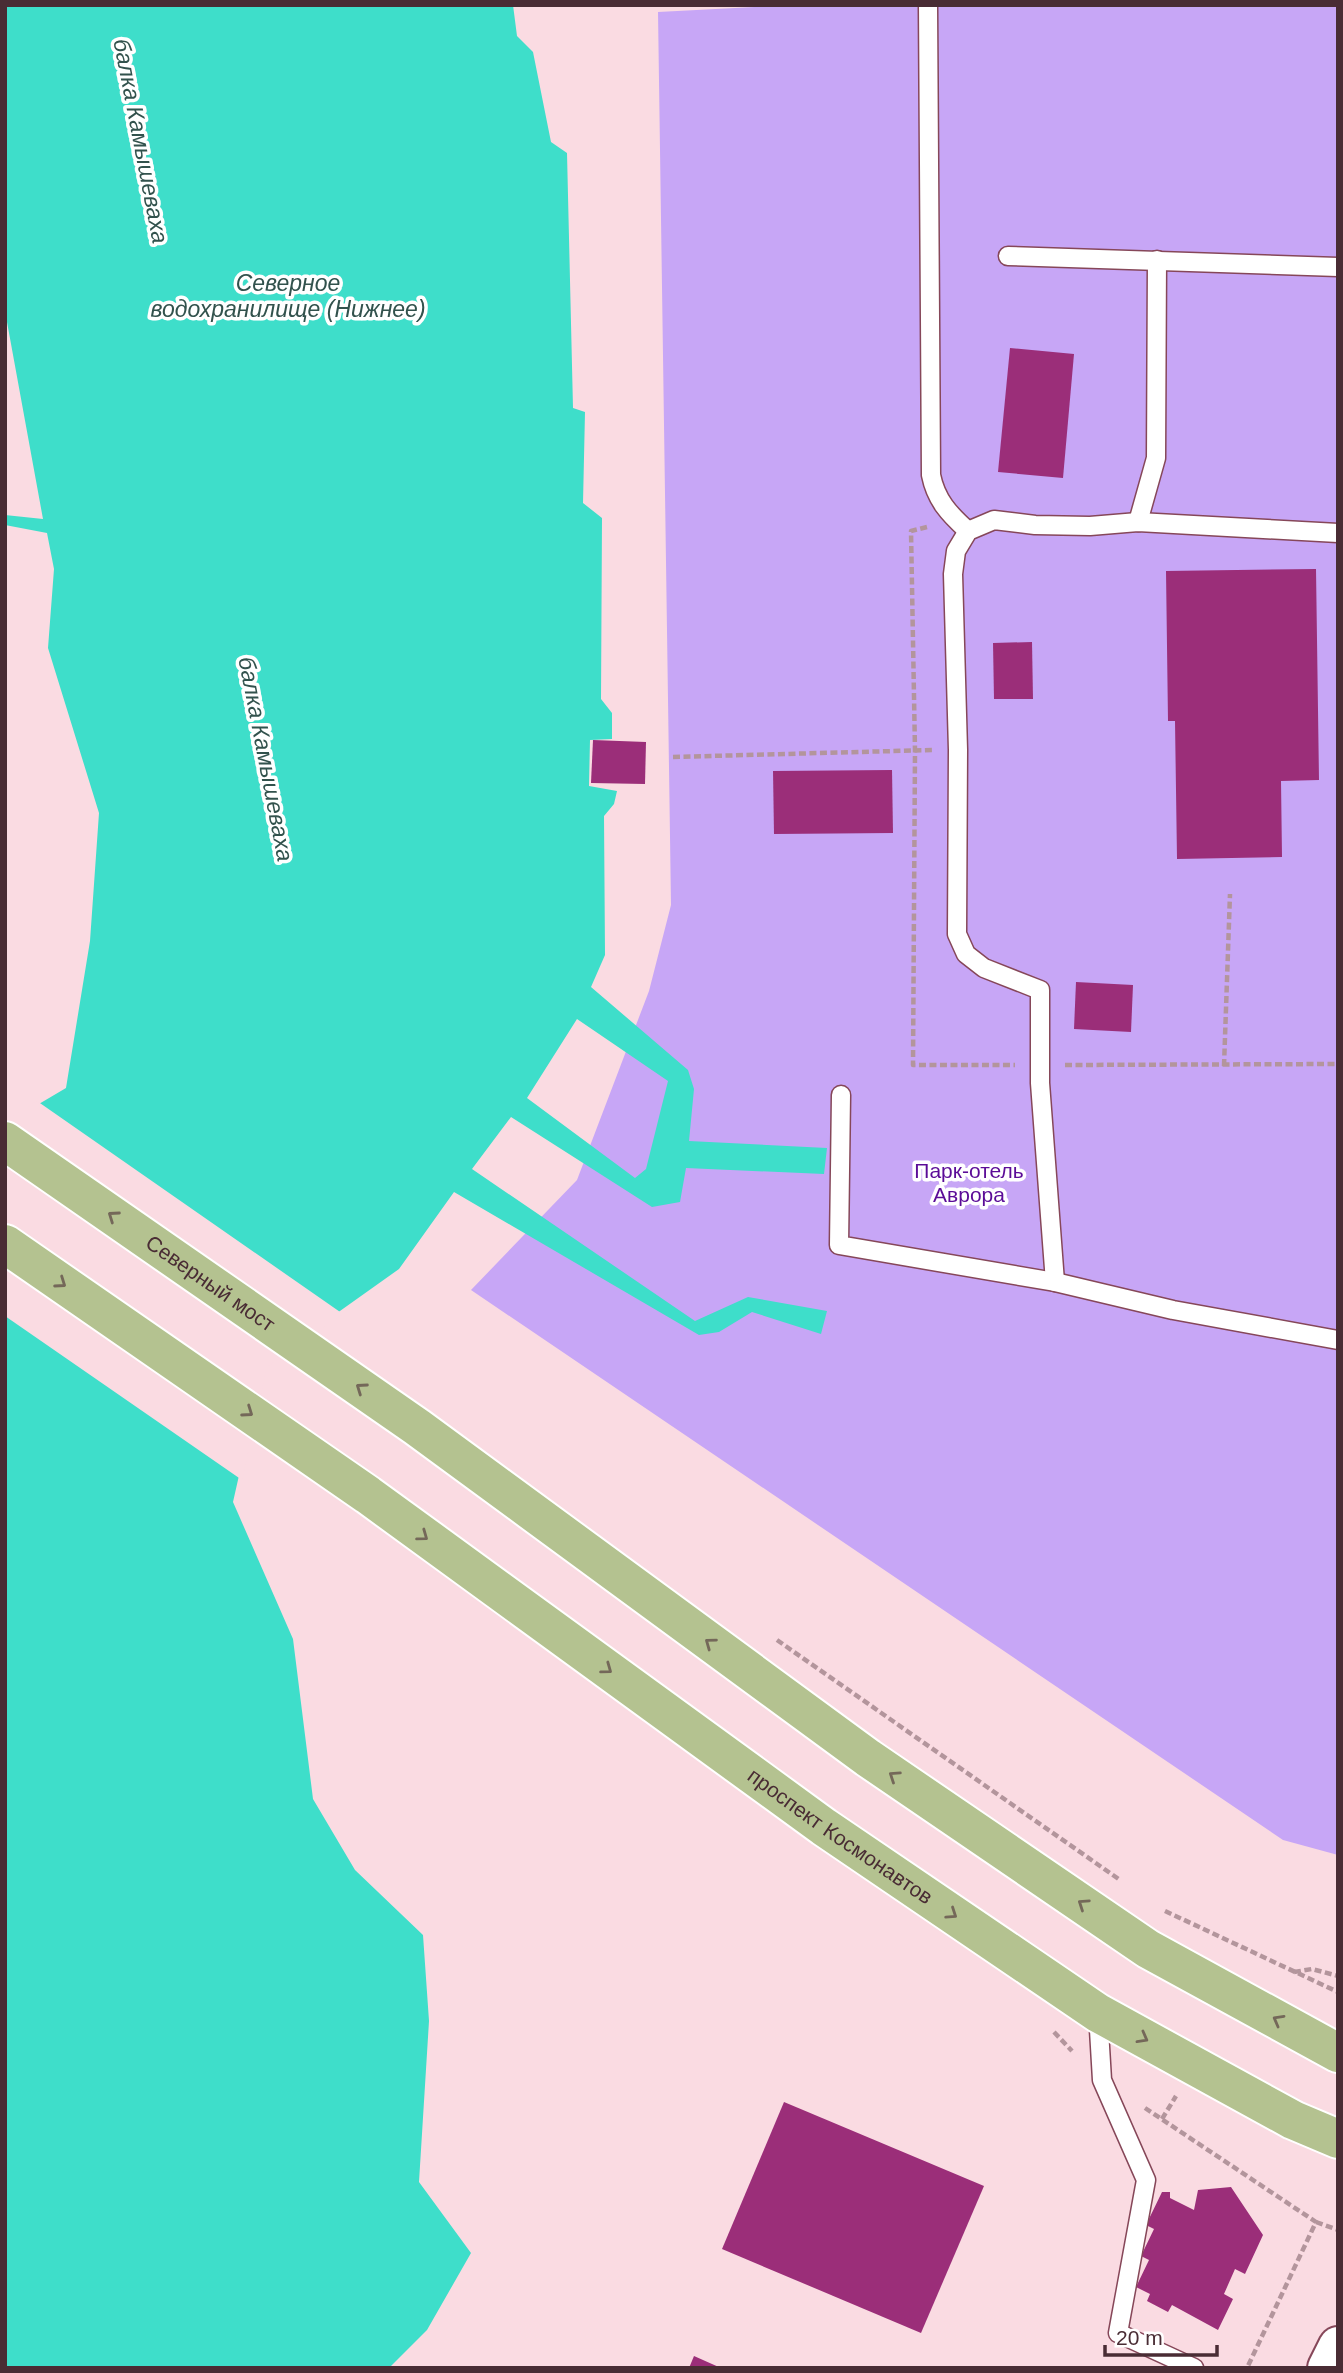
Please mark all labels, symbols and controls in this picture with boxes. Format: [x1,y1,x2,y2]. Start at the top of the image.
water label: балка Камышеваха [108,37,174,245]
water label: Северное водохранилище (Нижнее) [150,270,426,322]
water label: балка Камышеваха [233,655,299,863]
park label: Парк-отель Аврора [914,1159,1024,1206]
one-way arrow [108,1212,121,1224]
street label: Северный мост [142,1230,280,1336]
one-way arrow [53,1275,66,1287]
one-way arrow [355,1383,368,1396]
one-way arrow [240,1404,253,1416]
one-way arrow [415,1527,428,1540]
one-way arrow [705,1638,718,1651]
one-way arrow [599,1661,612,1674]
street label: проспект Космонавтов [744,1764,937,1908]
one-way arrow [889,1771,902,1784]
one-way arrow [1078,1900,1091,1912]
one-way arrow [944,1906,957,1918]
one-way arrow [1273,2015,1285,2028]
one-way arrow [1136,2030,1148,2043]
scale bar [1105,2314,1217,2358]
text: 20 m [1116,2326,1163,2349]

